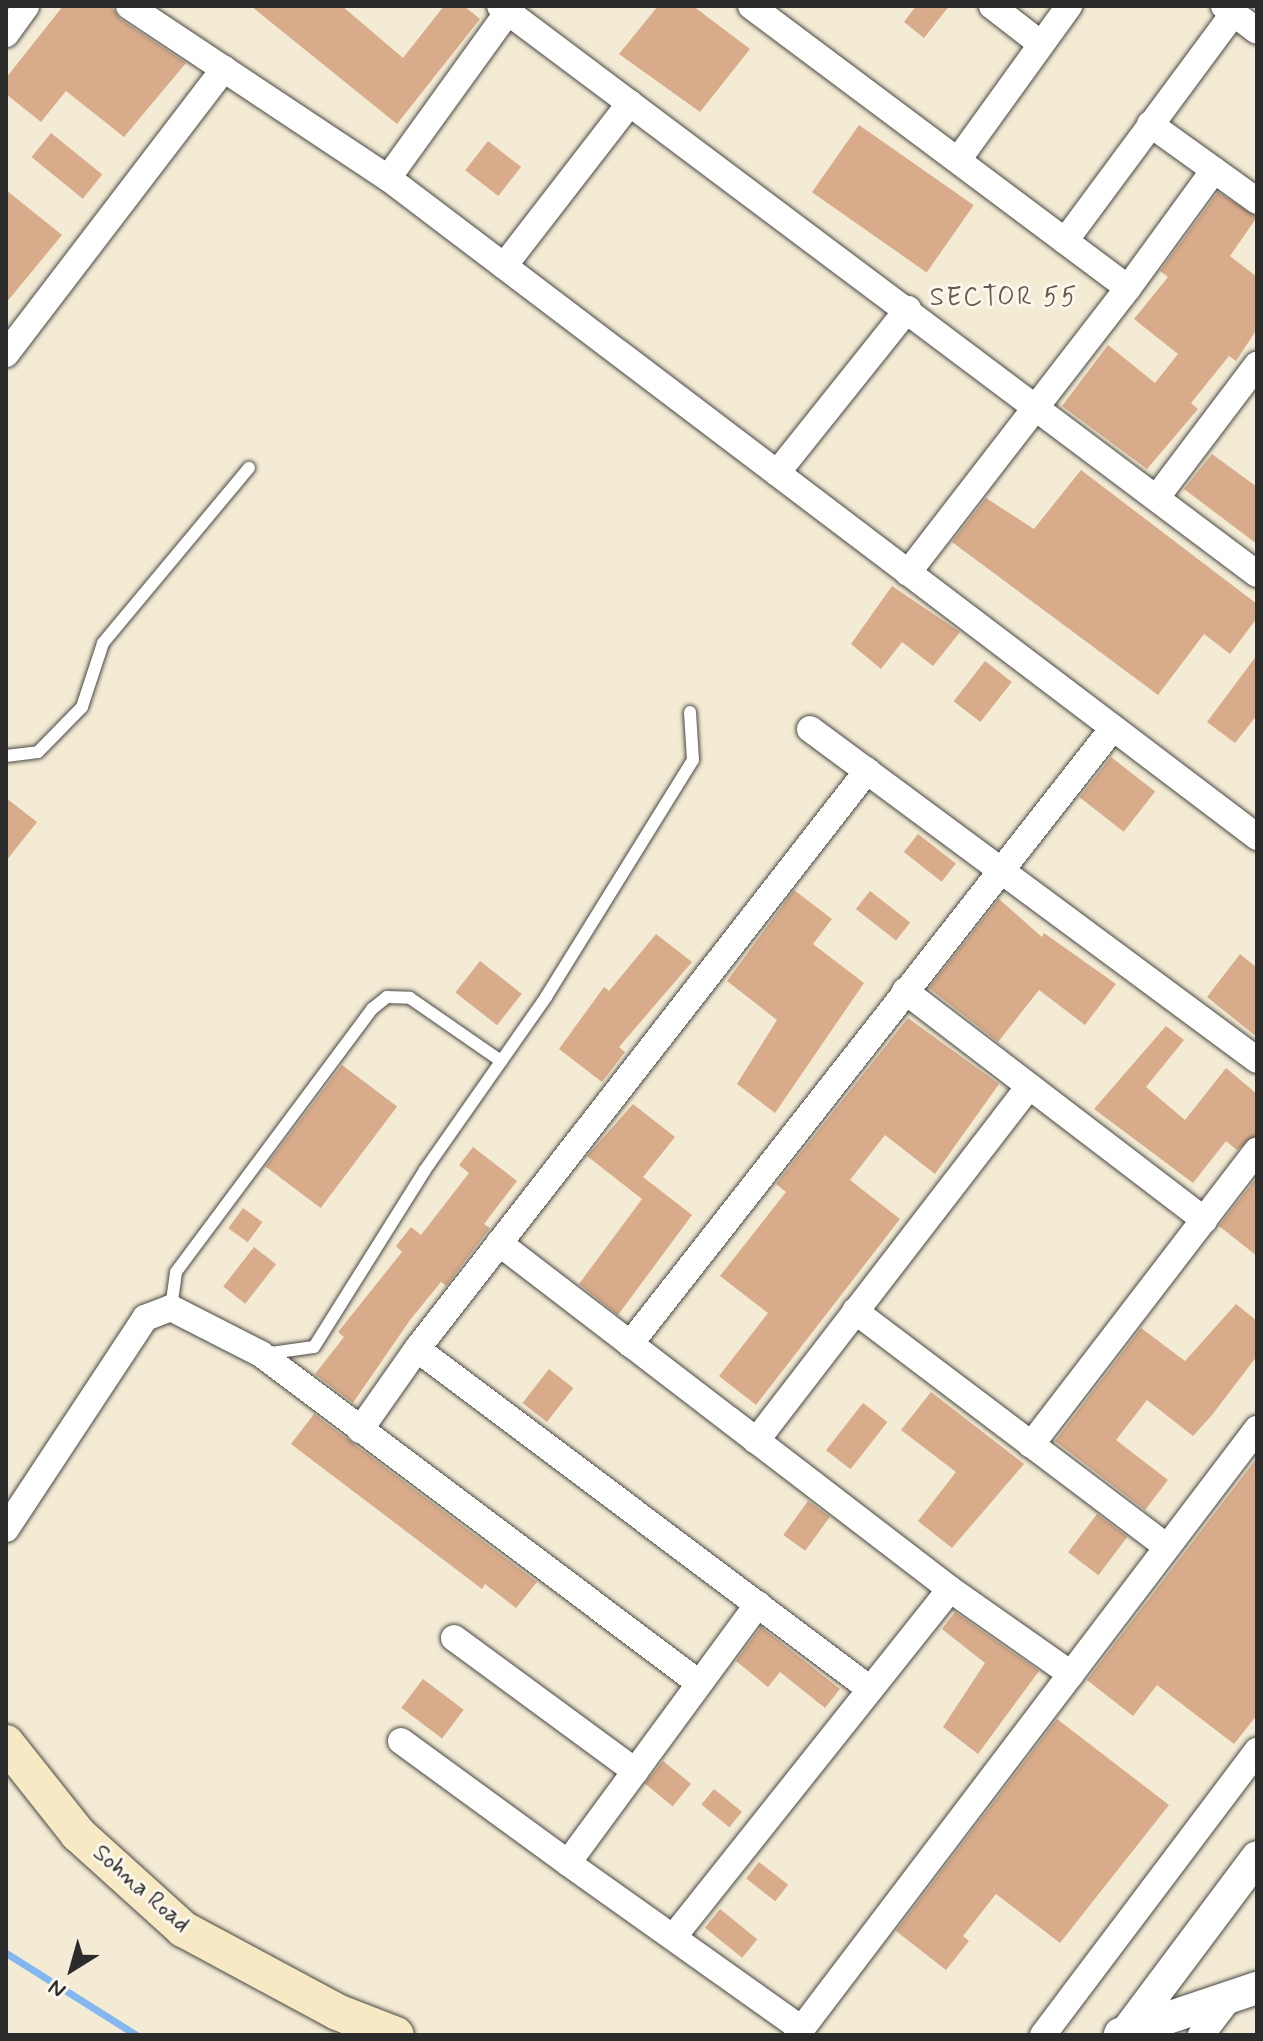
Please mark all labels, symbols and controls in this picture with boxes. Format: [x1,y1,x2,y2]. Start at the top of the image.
district label: SECTOR 55 [931,283,1077,315]
street label: Sohna Road [86,1839,196,1939]
north arrow [32,1929,112,2009]
text: N [43,1973,72,2004]

